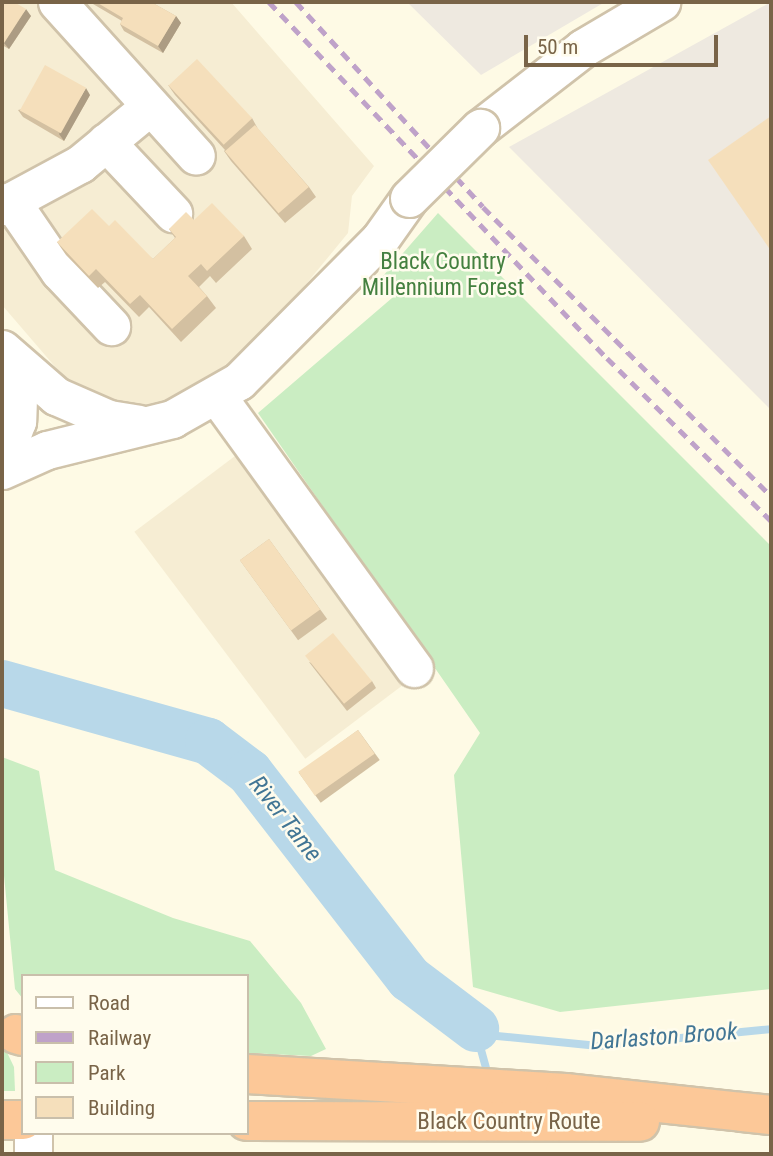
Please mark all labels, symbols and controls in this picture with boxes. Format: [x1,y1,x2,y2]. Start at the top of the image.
scale bar [528,21,722,65]
text: 50 m [537,35,578,59]
park label: Black Country Millennium Forest [362,248,524,302]
water label: River Tame [242,770,328,868]
legend [21,974,248,1135]
text: Road [88,991,130,1015]
water label: Darlaston Brook [590,1018,738,1056]
text: Railway [88,1026,151,1050]
text: Park [88,1061,125,1085]
text: Building [88,1096,155,1120]
street label: Black Country Route [417,1108,601,1136]

